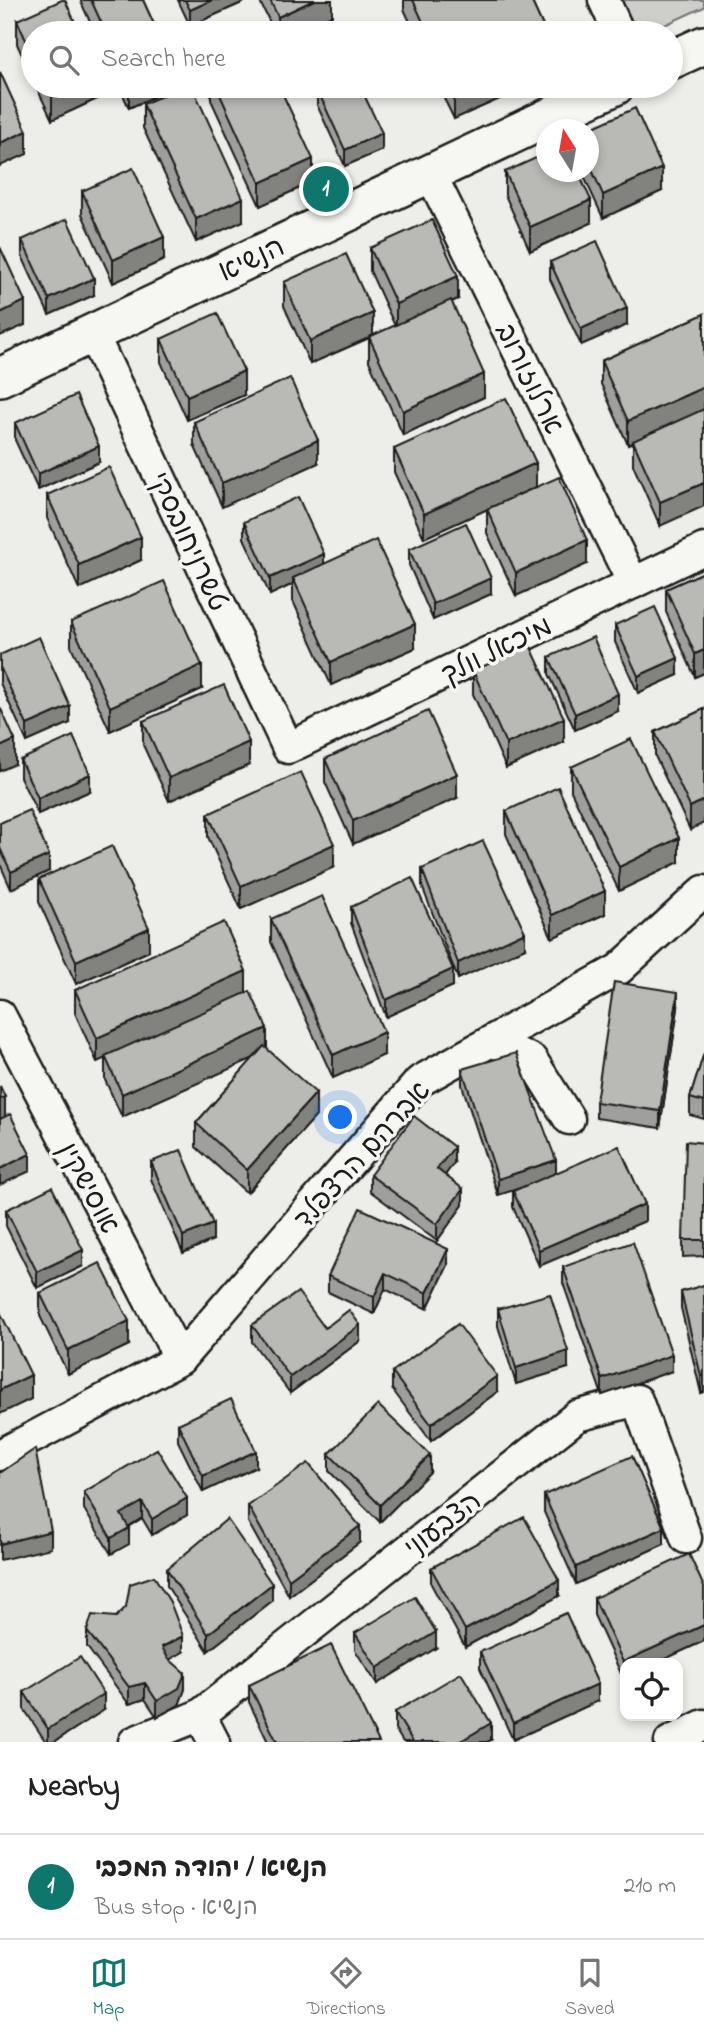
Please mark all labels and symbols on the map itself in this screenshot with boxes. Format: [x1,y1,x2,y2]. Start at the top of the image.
north arrow [536,119,599,182]
pin: 1 [303,163,349,215]
street label: הנשיא [213,228,292,294]
street label: ארלוזורוב [483,317,572,442]
street label: טשרניחובסקי [137,466,237,619]
street label: מיכאל וולך [435,608,560,697]
street label: אברהם הרצפלד [286,1073,442,1240]
your location [323,1100,357,1134]
street label: אוסישקין [46,1136,128,1242]
street label: הצבעוני [397,1482,492,1569]

